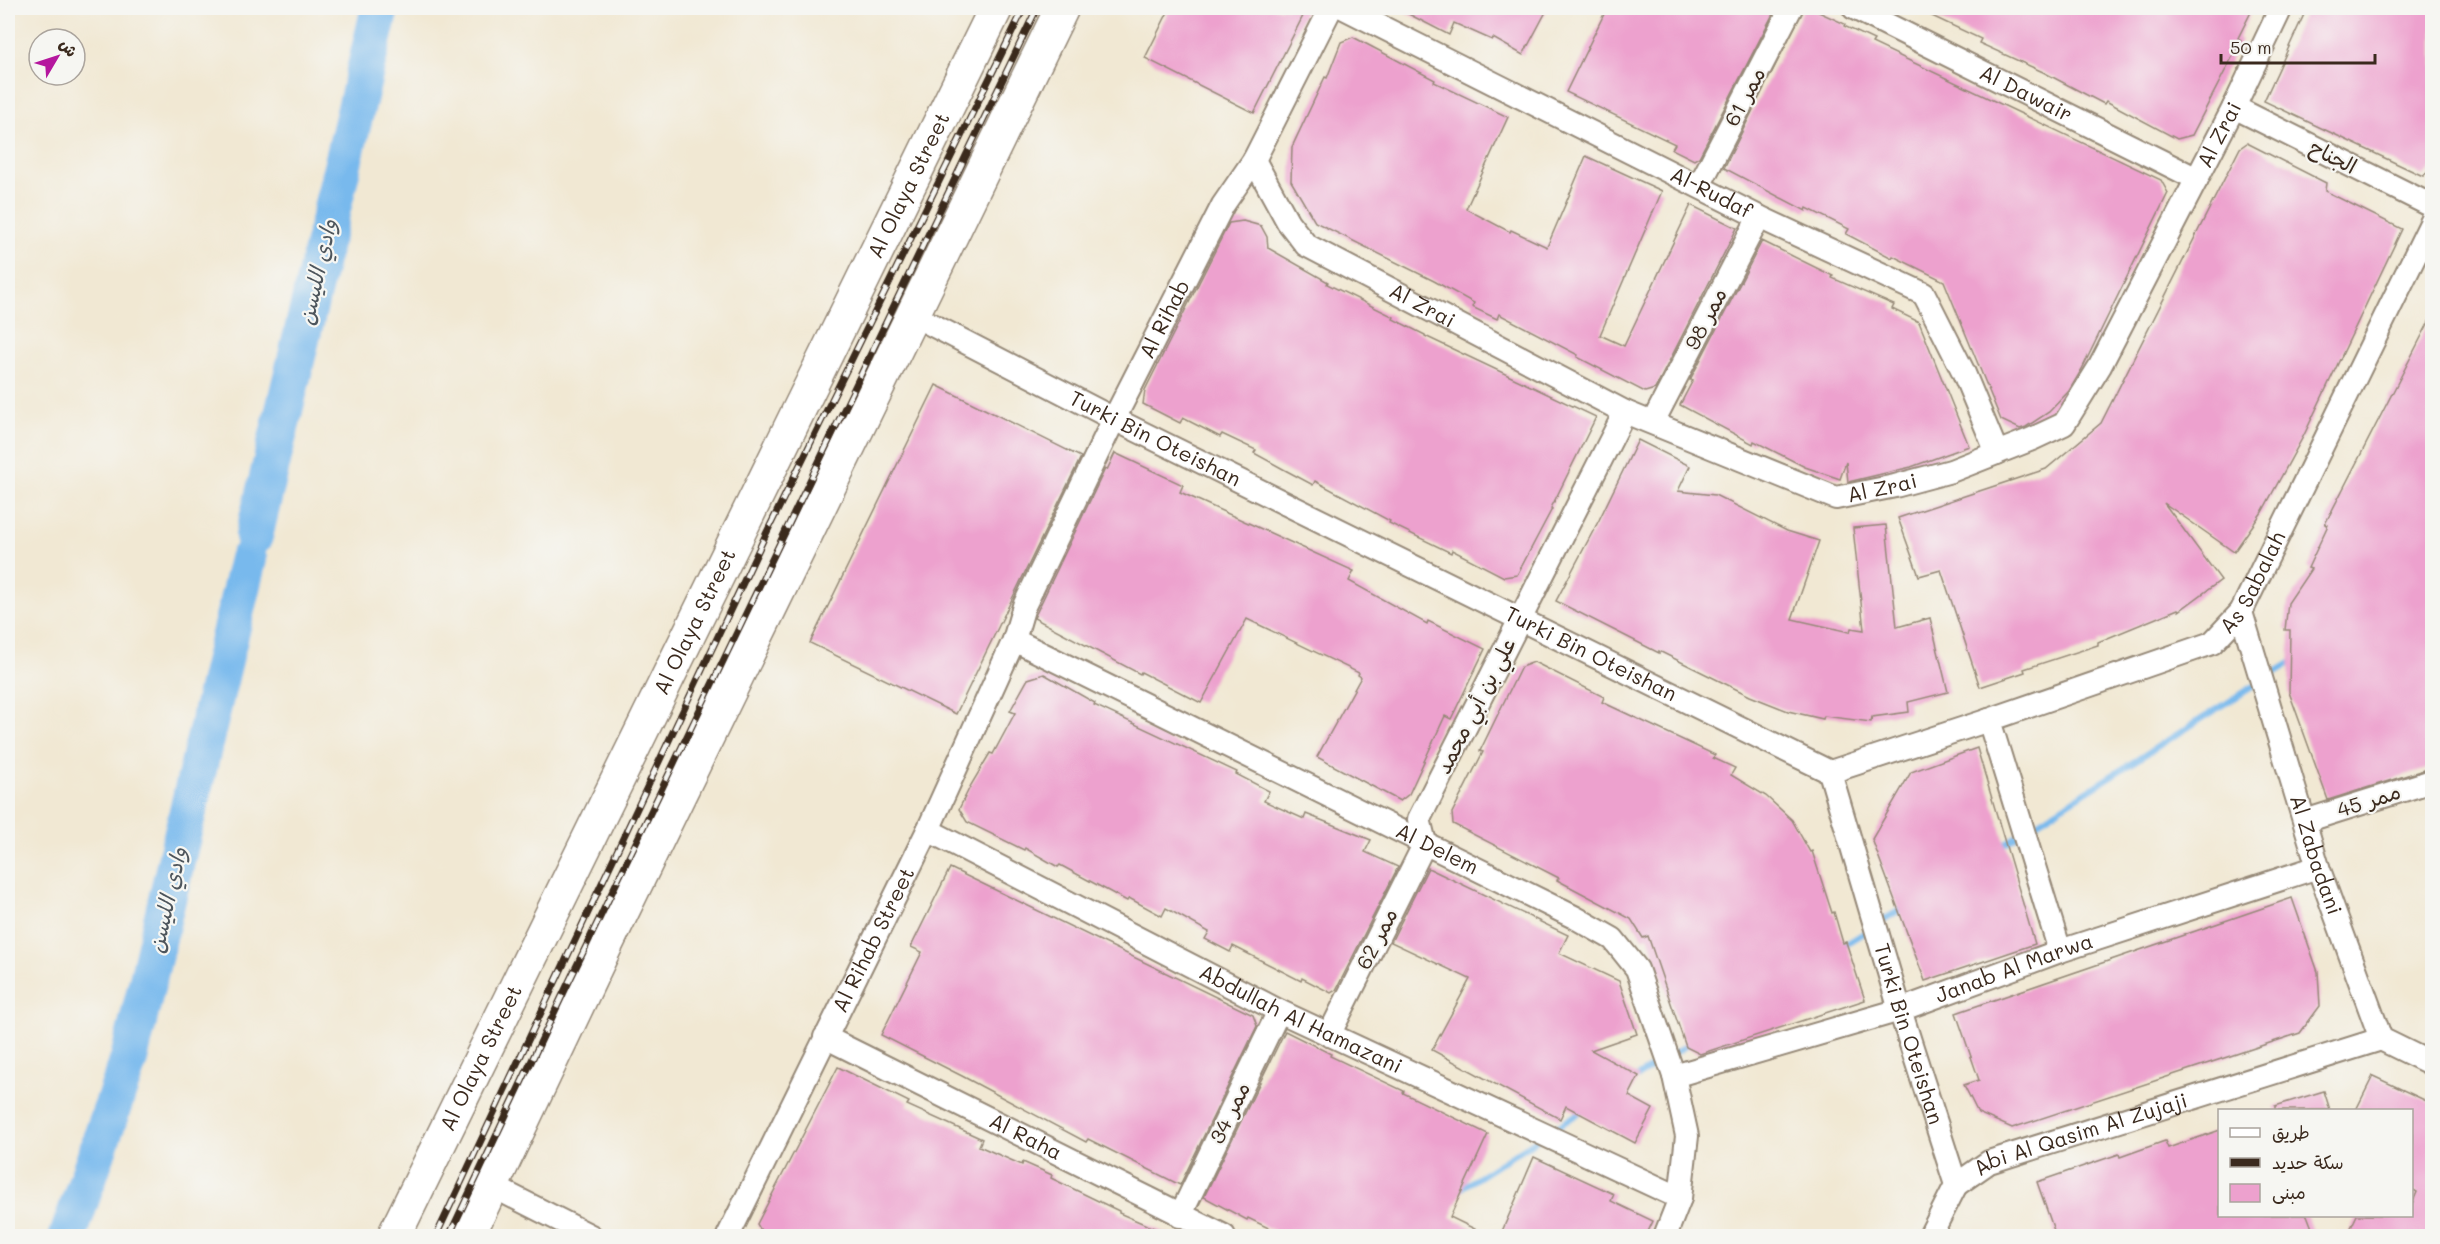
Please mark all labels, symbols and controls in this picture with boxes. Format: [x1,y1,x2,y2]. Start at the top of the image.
north arrow [27,27,87,87]
scale bar [2221,27,2376,65]
text: ش [55,34,83,61]
text: 50 m [2230,35,2272,59]
street label: Al Dawair [1976,58,2077,127]
street label: ممر 61 [1717,62,1770,130]
street label: Al Zrai [2190,97,2247,172]
street label: Al Olaya Street [860,107,955,262]
street label: الجناح [2304,132,2362,181]
street label: Al-Rudaf [1666,160,1758,224]
water label: وادي الليسن [290,216,345,328]
street label: Al Rihab [1132,275,1195,363]
street label: Al Zrai [1385,276,1460,333]
street label: ممر 98 [1678,283,1732,354]
street label: Turki Bin Oteishan [1066,383,1246,492]
street label: Al Zrai [1845,466,1920,507]
street label: As Sabalah [2213,526,2290,639]
street label: Al Olaya Street [647,544,741,699]
street label: Turki Bin Oteishan [1501,599,1682,706]
street label: علي بن أبي محمد [1429,633,1527,781]
street label: ممر 45 [2333,777,2404,823]
street label: Al Zabadani [2285,791,2349,918]
street label: Al Delem [1392,816,1484,880]
water label: وادي الليسن [140,844,195,956]
street label: Al Rihab Street [825,862,920,1016]
street label: ممر 62 [1349,903,1402,973]
street label: Janab Al Marwa [1931,926,2096,1008]
street label: Turki Bin Oteishan [1869,940,1951,1127]
street label: Abdullah Al Hamazani [1195,957,1407,1079]
street label: Al Olaya Street [433,980,527,1135]
street label: ممر 34 [1202,1077,1255,1148]
street label: Abi Al Qasim Al Zujaji [1967,1086,2190,1181]
street label: Al Raha [985,1106,1067,1165]
legend [2218,1109,2413,1217]
text: طريق [2272,1120,2310,1144]
text: سكة حديد [2272,1150,2344,1174]
text: مبنى [2272,1180,2306,1204]

